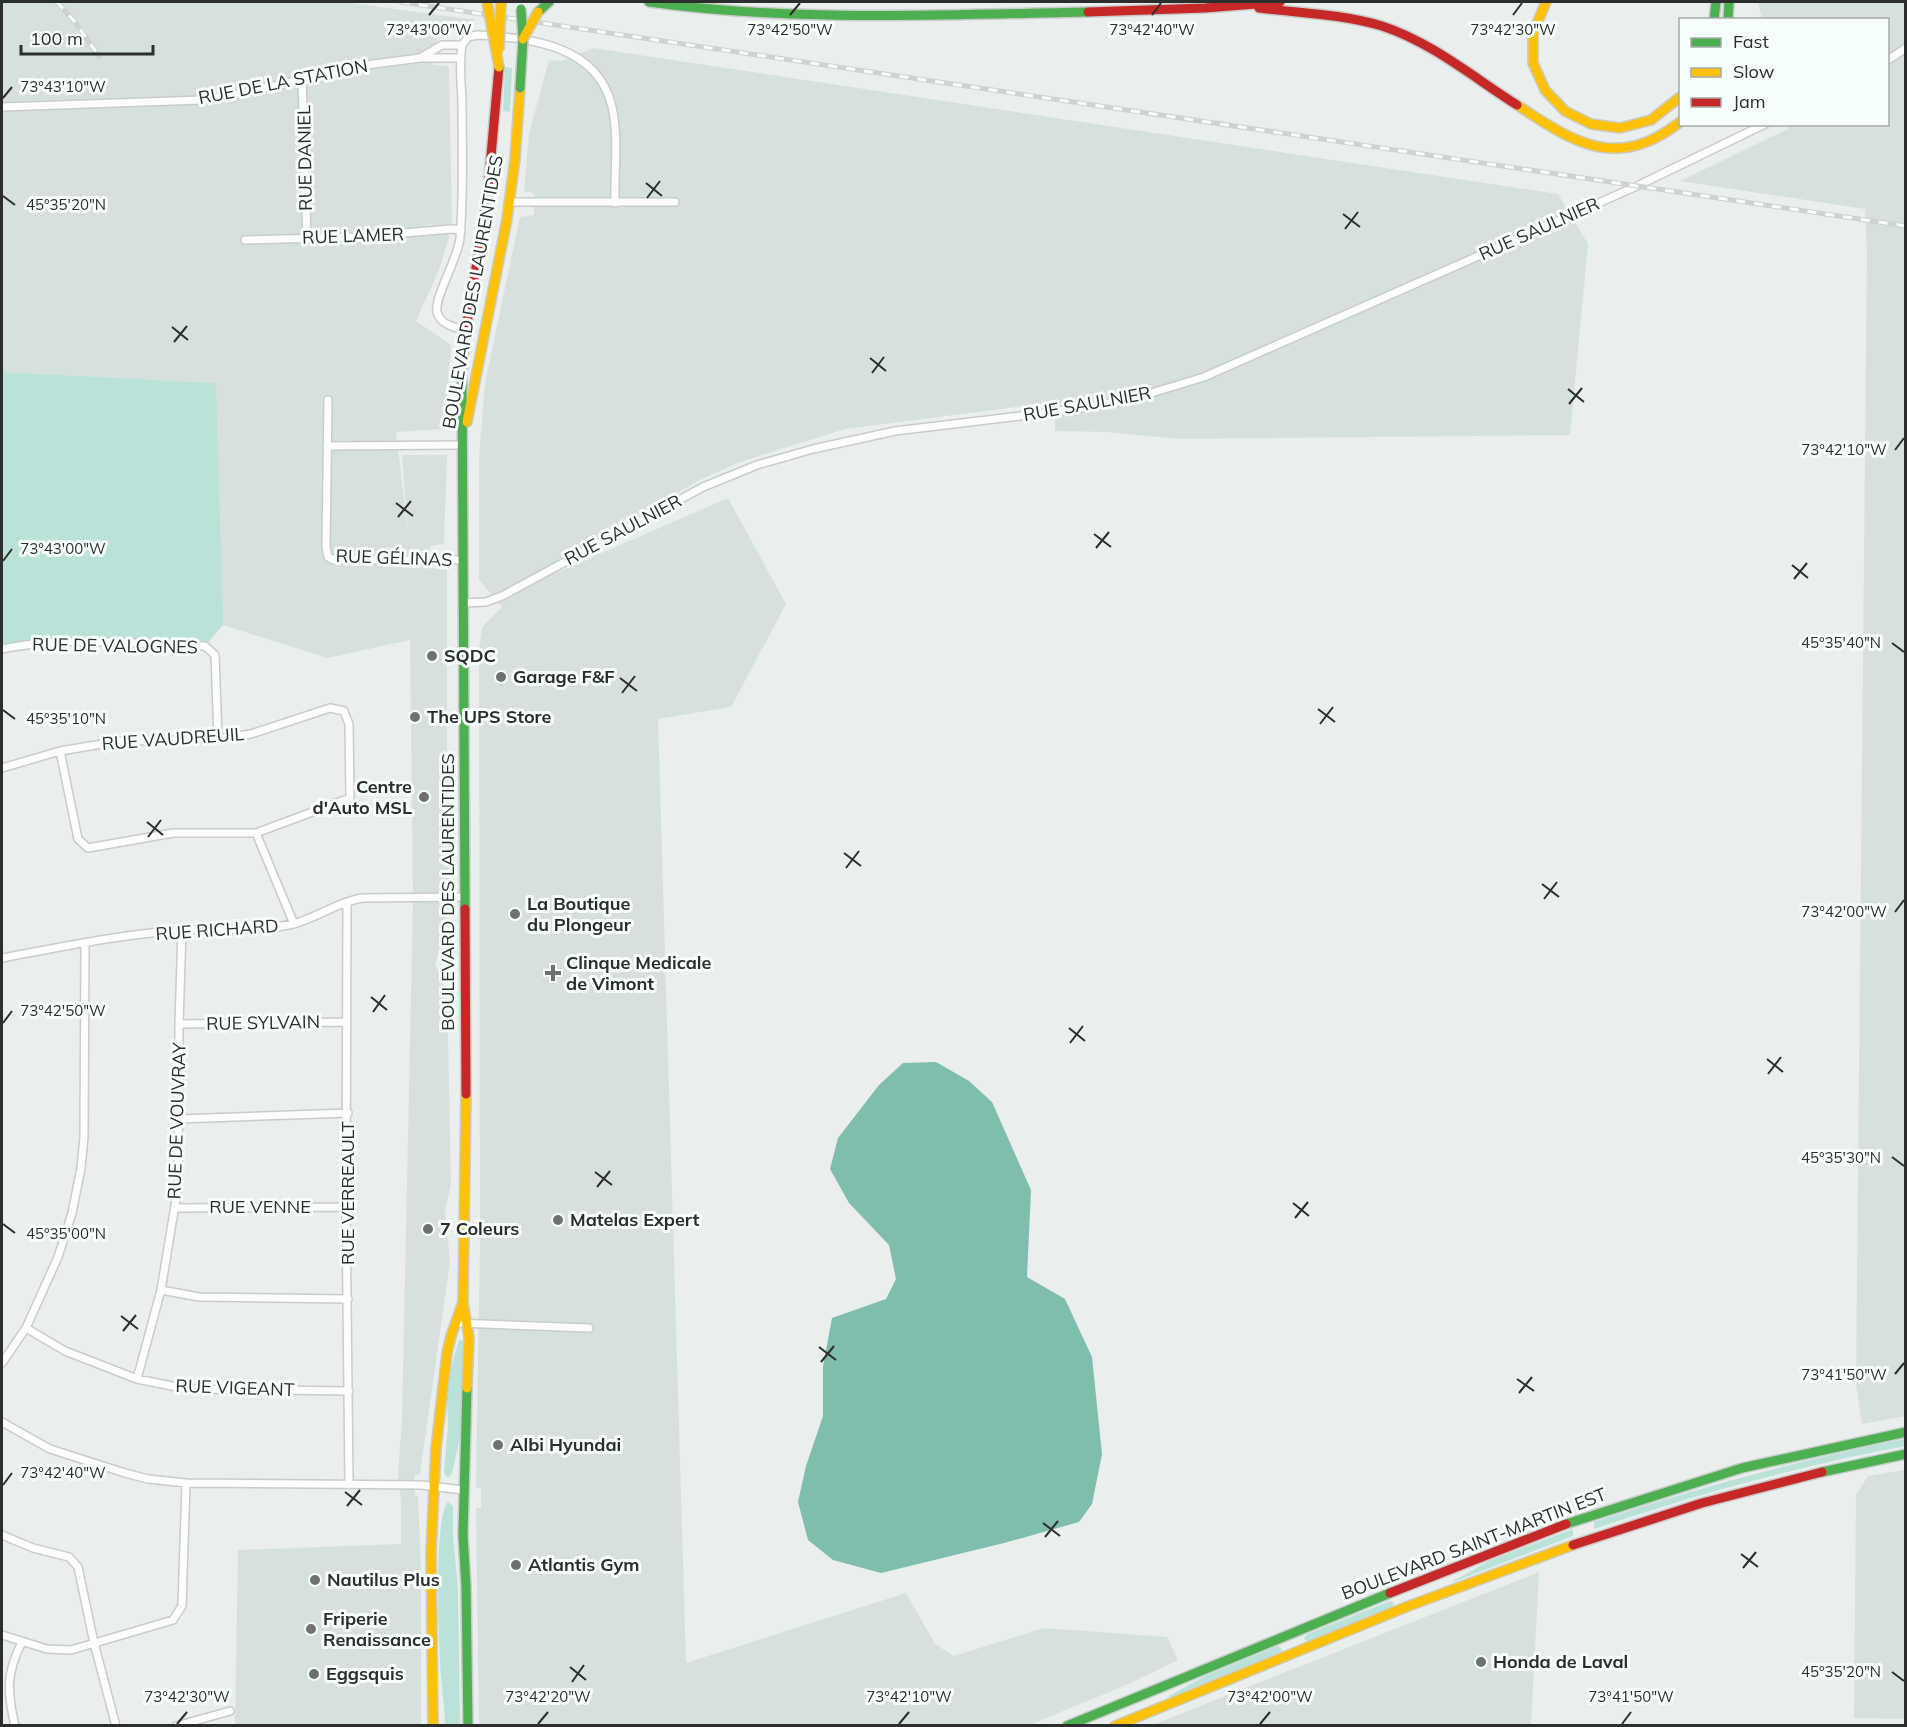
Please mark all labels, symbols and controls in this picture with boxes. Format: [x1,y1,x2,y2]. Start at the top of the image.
scale bar [21,18,153,56]
legend [1679,18,1889,126]
text: 73°43'00"W [386,20,472,39]
text: 73°42'50"W [747,20,833,39]
text: 73°42'40"W [1109,20,1195,39]
text: 73°42'30"W [1470,20,1556,39]
text: 100 m [30,27,83,50]
text: Fast [1733,30,1769,53]
street label: RUE DE LA STATION [196,54,370,109]
text: Slow [1733,60,1775,83]
text: 73°43'10"W [20,77,106,96]
text: Jam [1733,90,1766,113]
street label: RUE DANIEL [292,105,317,211]
street label: BOULEVARD DES LAURENTIDES [437,153,508,431]
street label: RUE SAULNIER [1475,192,1603,265]
text: 45°35'20"N [26,195,106,214]
street label: RUE LAMER [302,222,404,249]
street label: RUE SAULNIER [1021,381,1153,426]
text: 73°42'10"W [1801,440,1887,459]
street label: RUE SAULNIER [560,489,685,570]
text: 73°43'00"W [20,539,106,558]
street label: RUE GÉLINAS [335,544,453,571]
street label: RUE DE VALOGNES [32,633,198,658]
text: 45°35'40"N [1801,633,1881,652]
place label: SQDC [444,644,496,667]
marker: SQDC [425,649,439,663]
place label: Garage F&F [513,665,615,688]
marker: Garage F&F [494,670,508,684]
place label: The UPS Store [427,705,551,728]
text: 45°35'10"N [26,709,106,728]
marker: The UPS Store [408,710,422,724]
street label: RUE VAUDREUIL [101,722,245,755]
street label: BOULEVARD DES LAURENTIDES [436,753,459,1031]
place label: Centre d'Auto MSL [313,775,412,819]
marker: Centre d'Auto MSL [417,790,431,804]
place label: La Boutique du Plongeur [527,892,632,936]
text: 73°42'00"W [1801,902,1887,921]
marker: La Boutique du Plongeur [508,907,522,921]
street label: RUE RICHARD [155,914,279,945]
place label: Clinque Medicale de Vimont [566,951,712,995]
marker: Clinque Medicale de Vimont [544,964,562,982]
text: 73°42'50"W [20,1001,106,1020]
street label: RUE SYLVAIN [206,1010,320,1035]
street label: RUE DE VOUVRAY [162,1041,191,1200]
street label: RUE VERREAULT [336,1121,359,1265]
text: 45°35'30"N [1801,1148,1881,1167]
street label: RUE VENNE [209,1195,311,1218]
place label: Matelas Expert [570,1208,699,1231]
marker: Matelas Expert [551,1213,565,1227]
place label: 7 Coleurs [440,1217,519,1240]
marker: 7 Coleurs [421,1222,435,1236]
text: 45°35'00"N [26,1224,106,1243]
text: 73°41'50"W [1801,1365,1887,1384]
street label: RUE VIGEANT [175,1374,295,1401]
place label: Albi Hyundai [510,1433,621,1456]
marker: Albi Hyundai [491,1438,505,1452]
text: 73°42'40"W [20,1463,106,1482]
street label: BOULEVARD SAINT-MARTIN EST [1338,1482,1610,1605]
place label: Atlantis Gym [528,1553,640,1576]
marker: Atlantis Gym [509,1558,523,1572]
place label: Nautilus Plus [327,1568,440,1591]
marker: Nautilus Plus [308,1573,322,1587]
place label: Friperie Renaissance [323,1607,431,1651]
marker: Friperie Renaissance [304,1622,318,1636]
place label: Honda de Laval [1493,1650,1628,1673]
marker: Honda de Laval [1474,1655,1488,1669]
place label: Eggsquis [326,1662,404,1685]
text: 45°35'20"N [1801,1662,1881,1681]
marker: Eggsquis [307,1667,321,1681]
text: 73°42'30"W [144,1687,230,1706]
text: 73°42'20"W [505,1687,591,1706]
text: 73°42'10"W [866,1687,952,1706]
text: 73°42'00"W [1227,1687,1313,1706]
text: 73°41'50"W [1588,1687,1674,1706]

